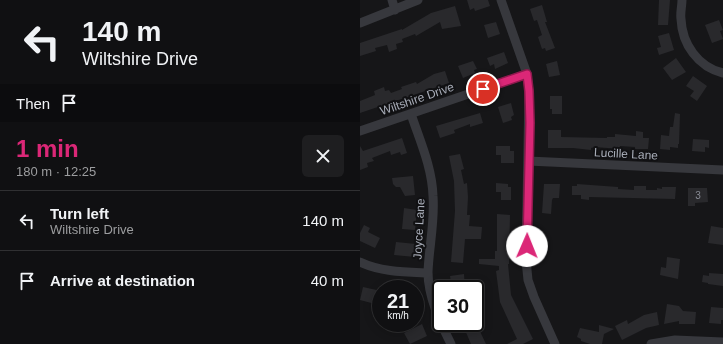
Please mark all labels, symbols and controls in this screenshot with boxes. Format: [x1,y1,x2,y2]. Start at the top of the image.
icon: left [16,16,68,68]
text: 140 m [82,16,161,47]
text: Wiltshire Drive [82,49,198,69]
pin [466,72,500,106]
icon: arrive [472,78,494,100]
street label: Wiltshire Drive [378,80,456,118]
icon: arrive [58,92,80,114]
text: Then [16,95,50,112]
text: 1 min [16,135,79,162]
button: close [302,135,344,177]
street label: Lucille Lane [594,145,659,163]
text: 180 m · 12:25 [16,164,96,179]
house number: 3 [695,190,701,201]
street label: Joyce Lane [410,198,428,260]
text: Turn left [50,205,109,222]
icon: left [16,210,38,232]
text: 140 m [302,212,344,229]
text: Wiltshire Drive [50,222,134,237]
position arrow [506,225,548,267]
icon: arrive [16,270,38,292]
text: Arrive at destination [50,272,195,289]
text: 40 m [311,272,344,289]
speed limit sign: 30 [432,280,484,332]
text: 21 [387,290,409,312]
text: km/h [387,310,409,321]

